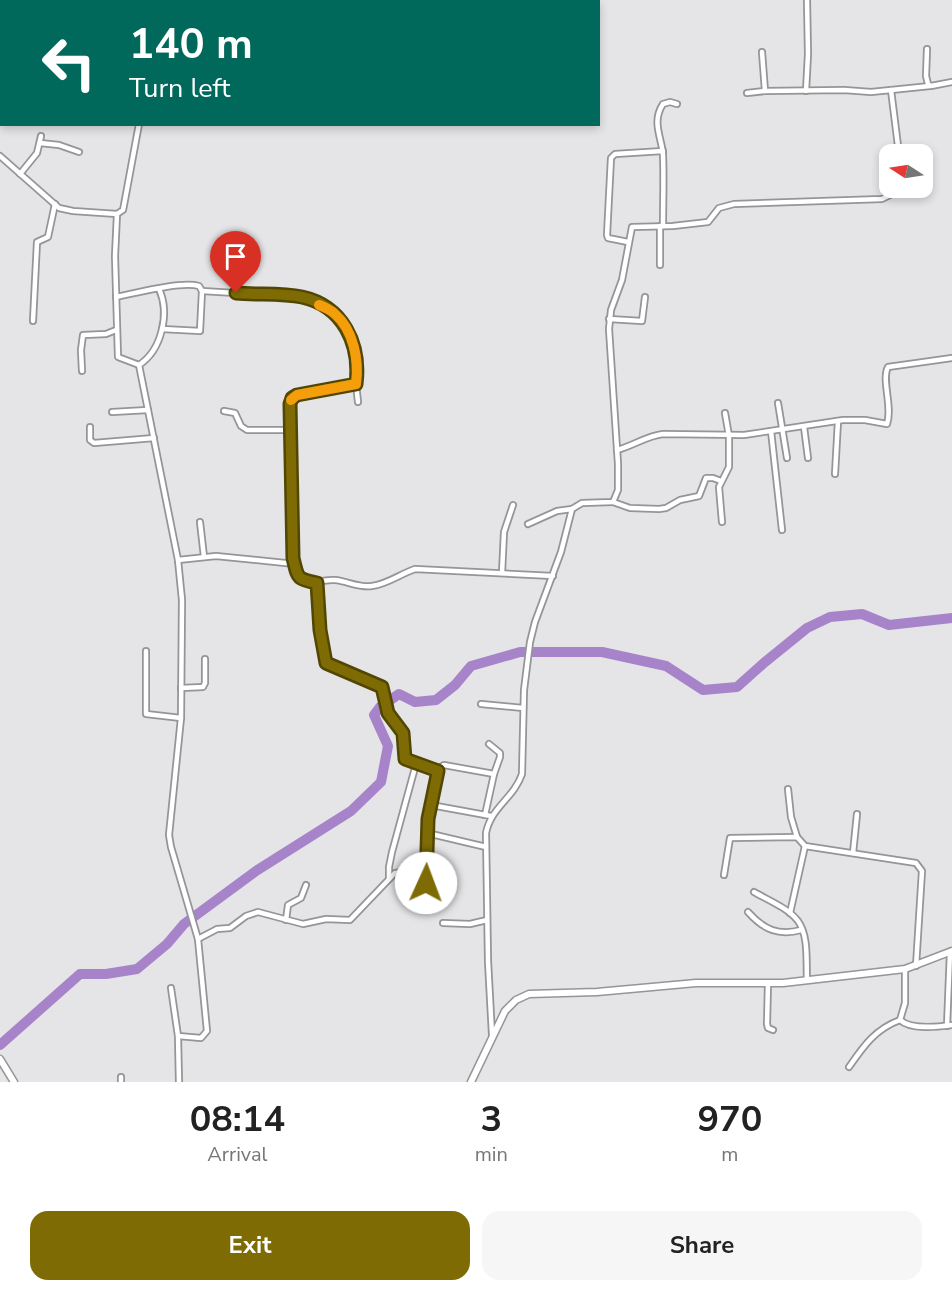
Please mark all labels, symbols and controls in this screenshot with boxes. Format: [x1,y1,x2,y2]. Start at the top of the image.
text: 140 m [129,16,253,73]
icon: left [30,24,108,102]
text: Turn left [129,70,230,107]
north arrow [879,144,933,198]
map controls [879,144,933,198]
pin [210,231,261,293]
icon: arrive [219,240,252,273]
position arrow [394,851,458,915]
text: 08:14 [190,1095,285,1144]
text: 3 [480,1095,502,1144]
text: 970 [697,1095,762,1144]
text: Arrival [207,1141,267,1168]
text: min [475,1141,508,1168]
text: m [721,1141,738,1168]
button: Exit [30,1211,470,1280]
button: Share [482,1211,922,1280]

